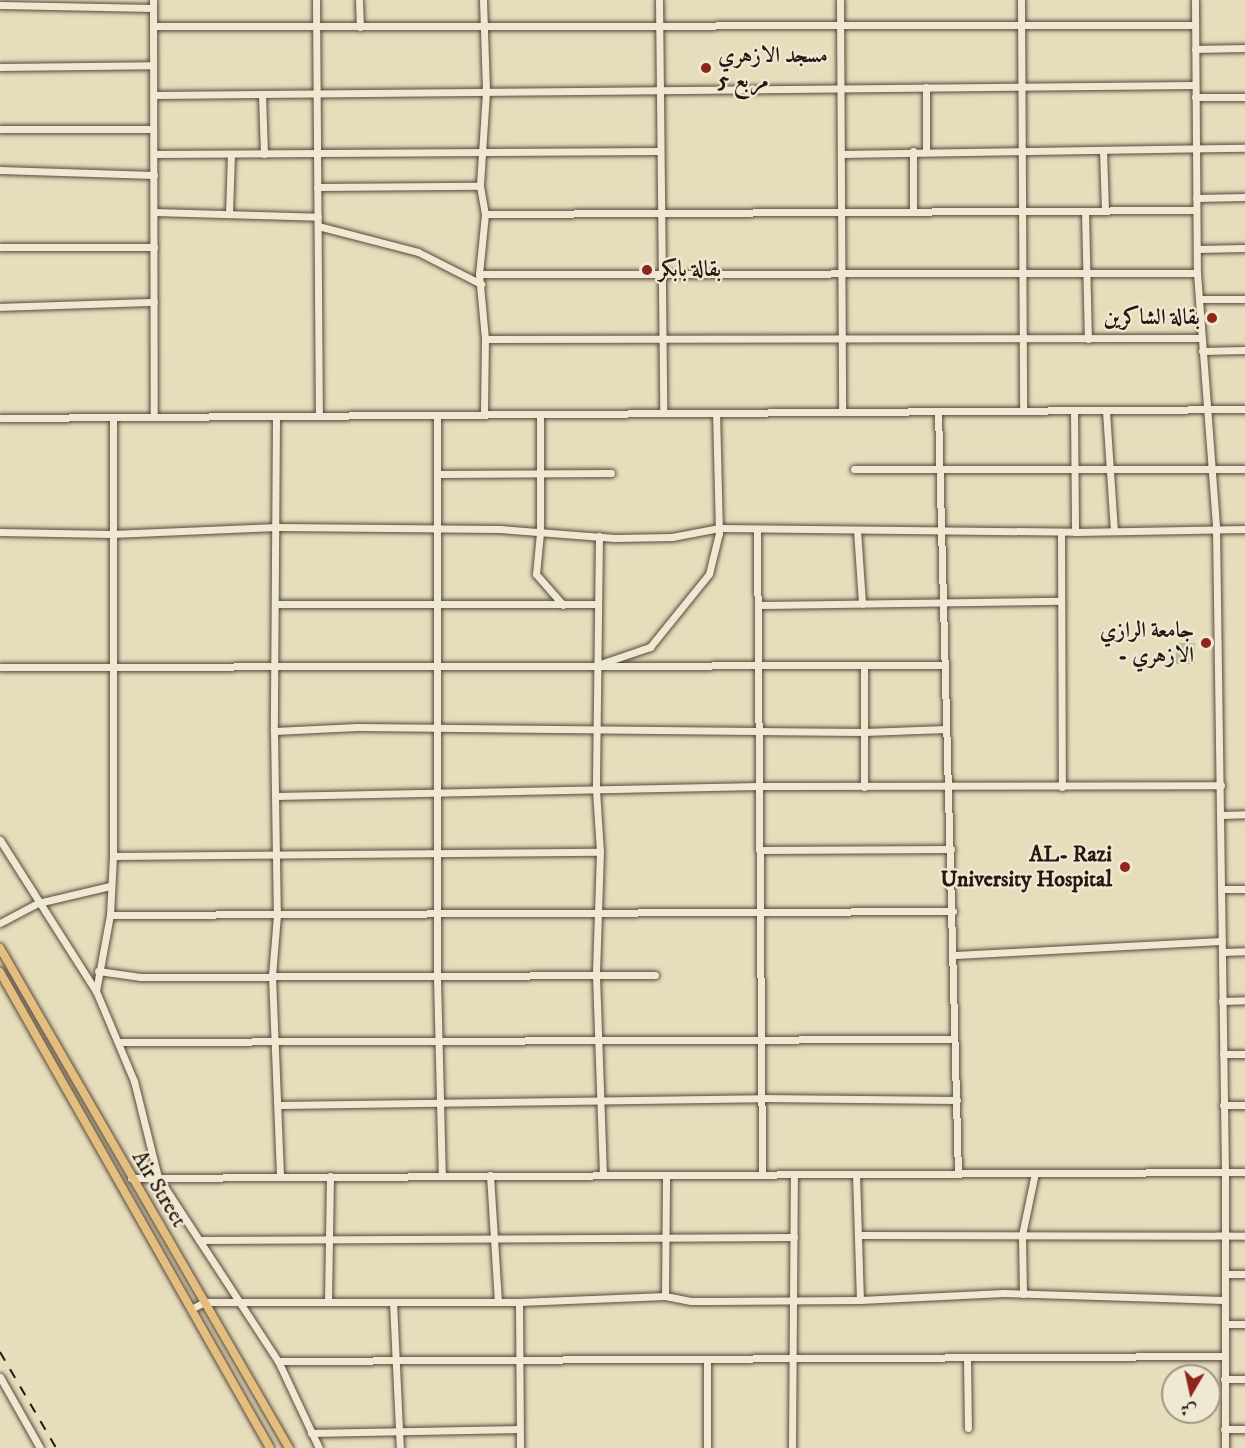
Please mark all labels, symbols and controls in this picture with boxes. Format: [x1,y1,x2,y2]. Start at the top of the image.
place label: مسجد الازهري مربع 5 [718,42,828,94]
marker: مسجد الازهري مربع 5 [699,61,713,75]
place label: بقالة بابكر [659,257,721,283]
marker: بقالة بابكر [640,263,654,277]
place label: بقالة الشاكرين [1104,305,1200,331]
marker: بقالة الشاكرين [1205,311,1219,325]
place label: جامعة الرازي - الازهري [1100,617,1194,668]
marker: جامعة الرازي - الازهري [1199,636,1213,650]
place label: AL- Razi University Hospital [940,841,1112,892]
marker: AL- Razi University Hospital [1116,858,1134,876]
street label: Air Street [126,1146,192,1232]
north arrow [1161,1364,1221,1424]
text: ش [1179,1399,1198,1421]

